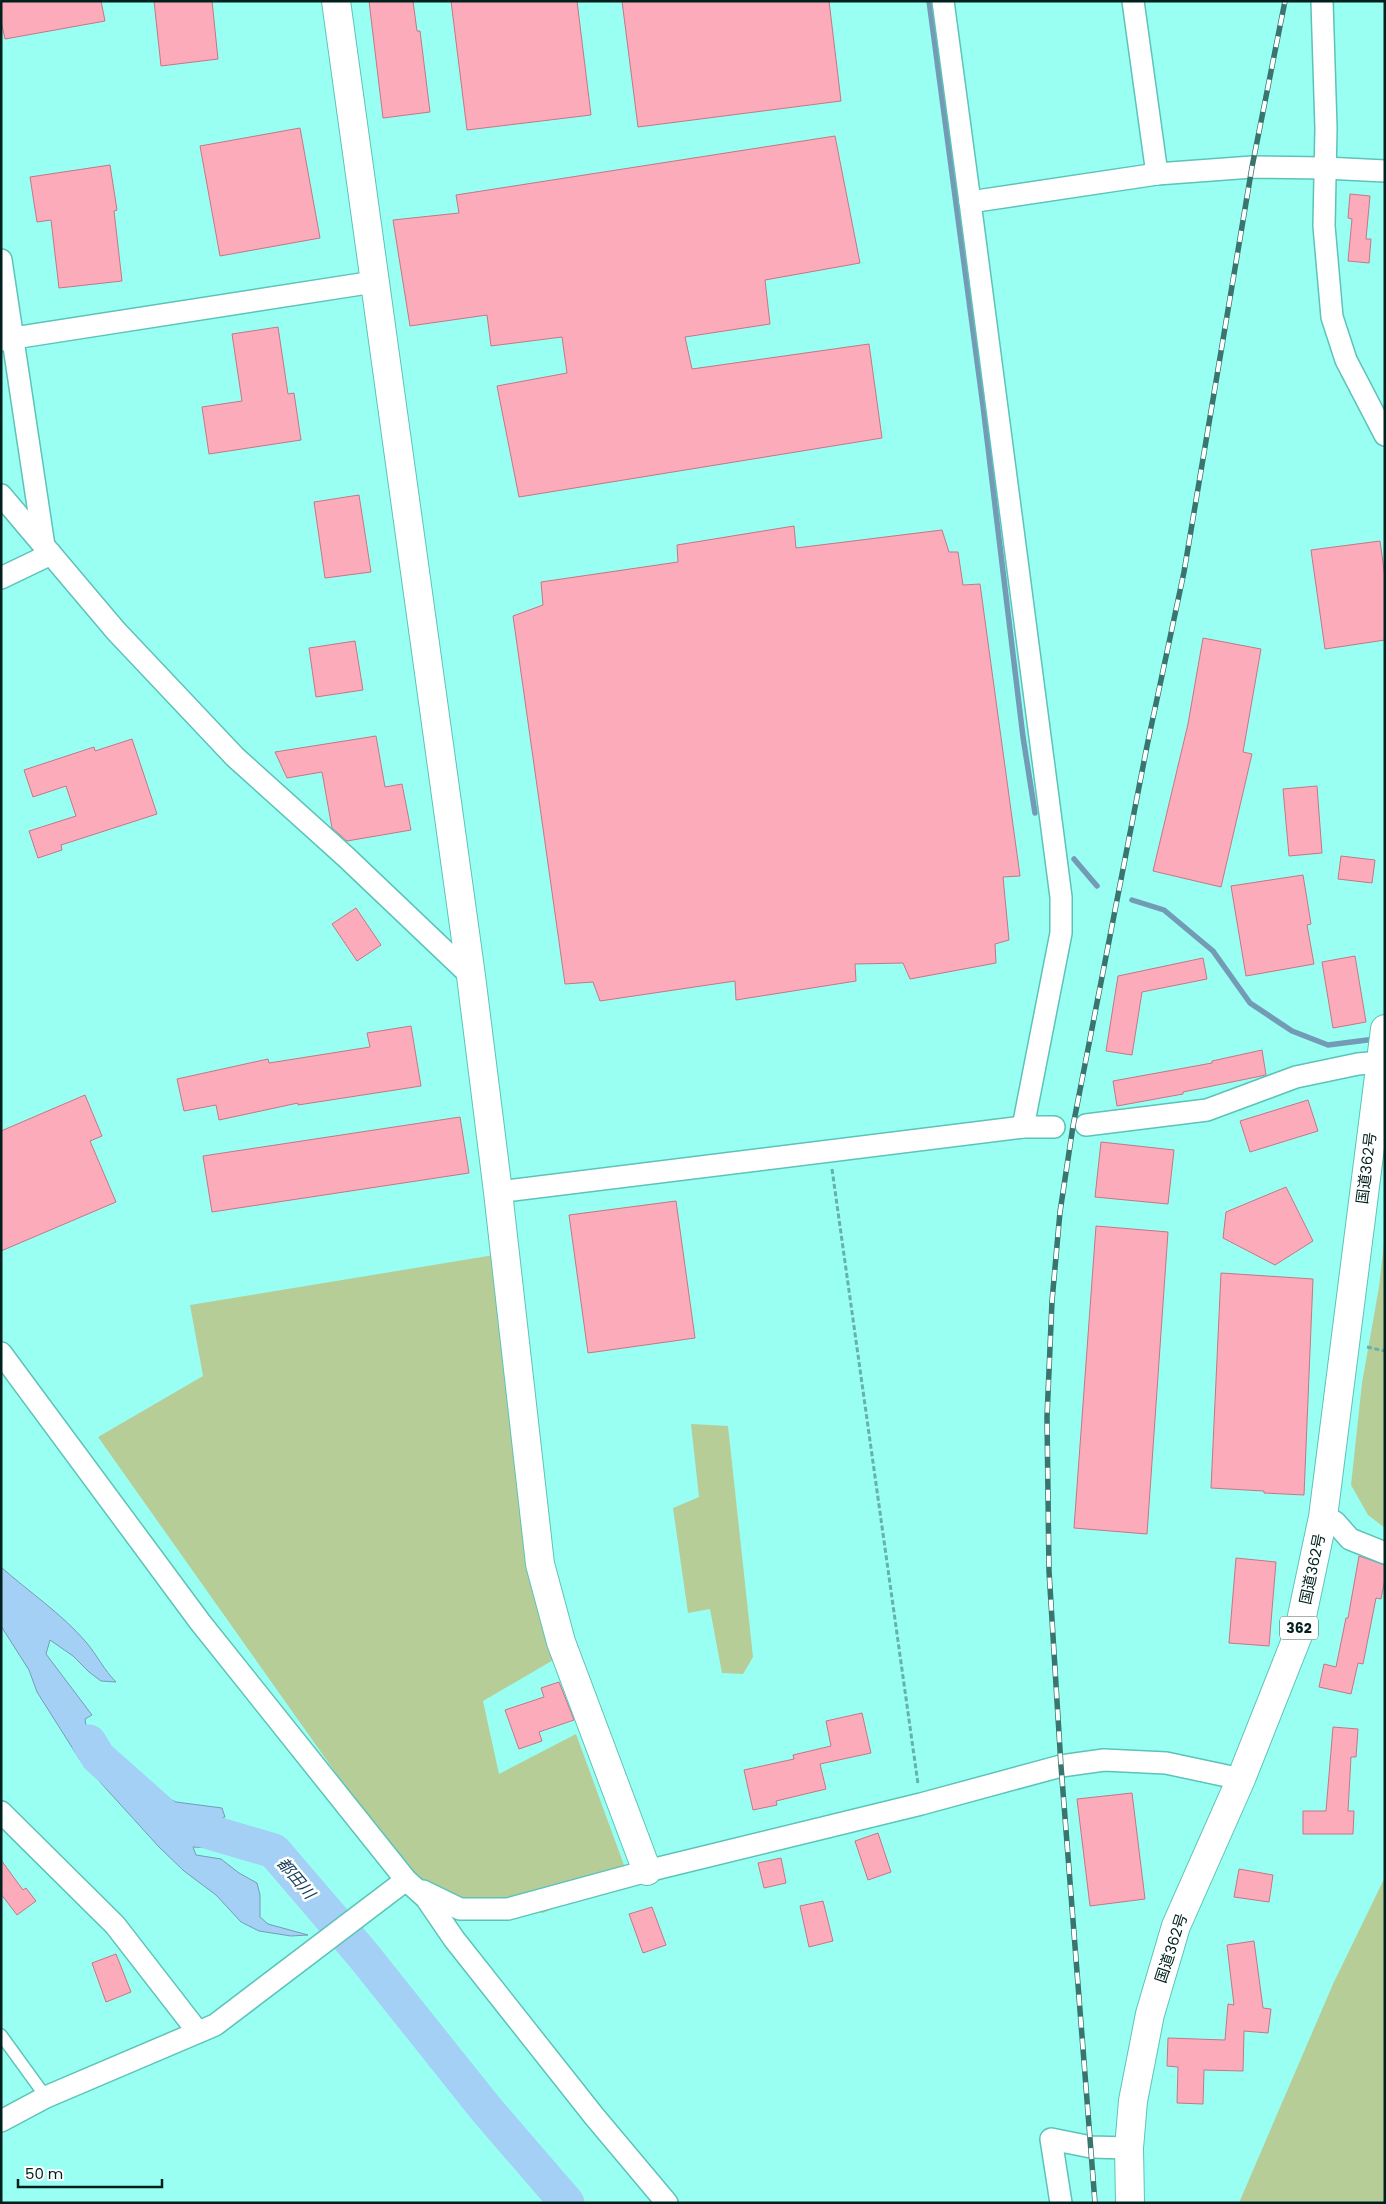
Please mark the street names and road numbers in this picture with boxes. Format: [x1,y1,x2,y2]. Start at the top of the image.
street label: 国道362号 [1351,1131,1381,1205]
street label: 国道362号 [1294,1532,1330,1606]
road number: 362 [1280,1616,1318,1640]
street label: 国道362号 [1150,1911,1192,1985]

